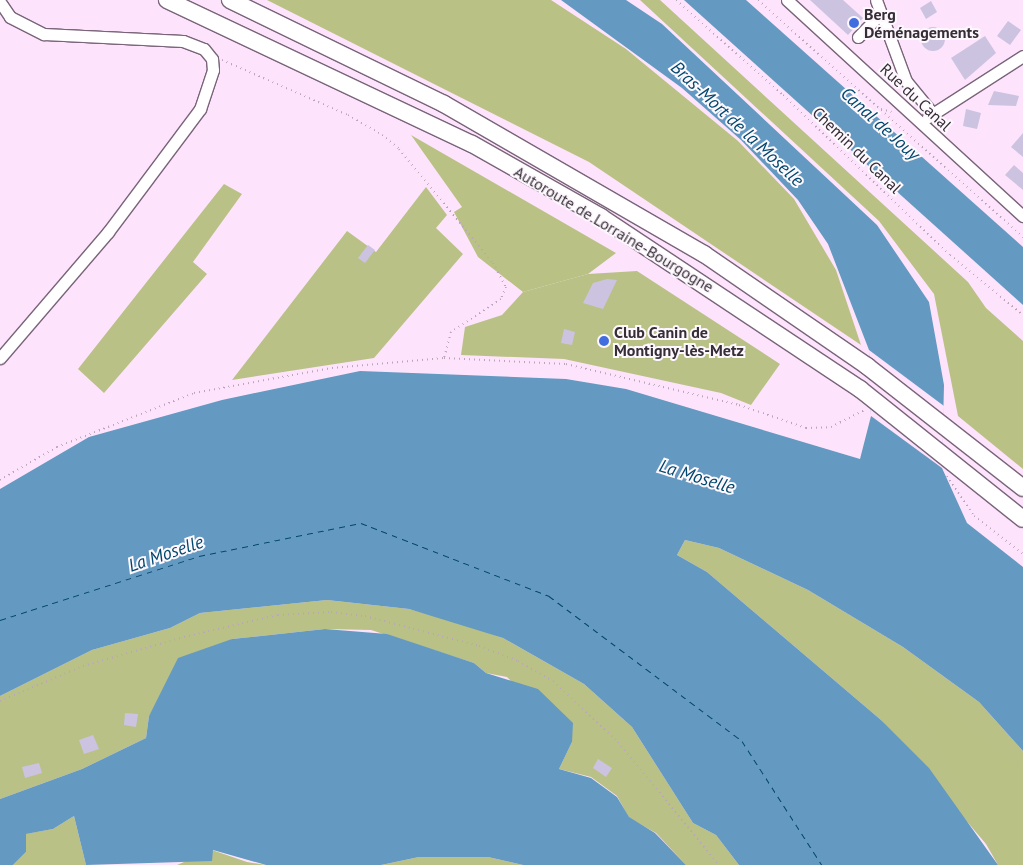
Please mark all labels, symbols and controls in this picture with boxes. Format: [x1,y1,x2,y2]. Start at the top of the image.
place label: Berg Déménagements [864,4,979,42]
marker: Berg Déménagements [848,17,860,29]
water label: Bras-Mort de la Moselle [666,57,808,191]
street label: Rue du Canal [877,59,955,135]
water label: Canal de Jouy [836,83,924,165]
street label: Chemin du Canal [809,103,905,197]
street label: Autoroute de Lorraine-Bourgogne [511,162,717,296]
place label: Club Canin de Montigny-lès-Metz [614,322,744,360]
marker: Club Canin de Montigny-lès-Metz [598,335,610,347]
water label: La Moselle [657,455,737,499]
water label: La Moselle [126,531,206,577]

